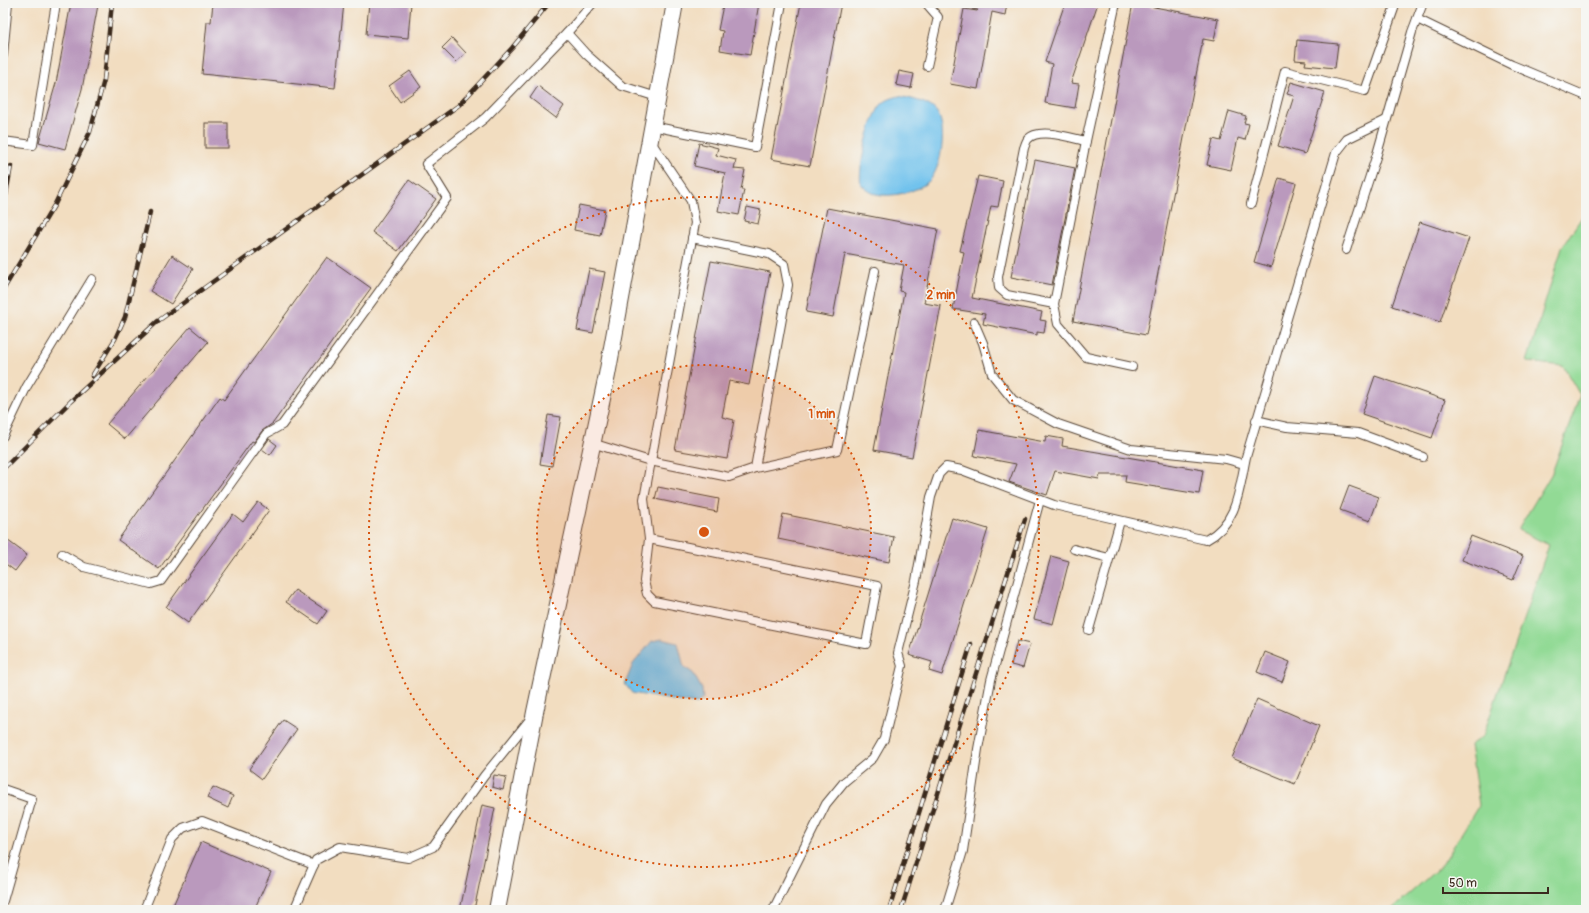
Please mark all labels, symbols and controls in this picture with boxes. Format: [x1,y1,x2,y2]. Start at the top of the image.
text: 2 min [927,288,956,303]
text: 1 min [809,407,836,422]
centre of rings [697,525,711,539]
scale bar [1443,869,1548,895]
text: 50 m [1449,876,1477,891]

